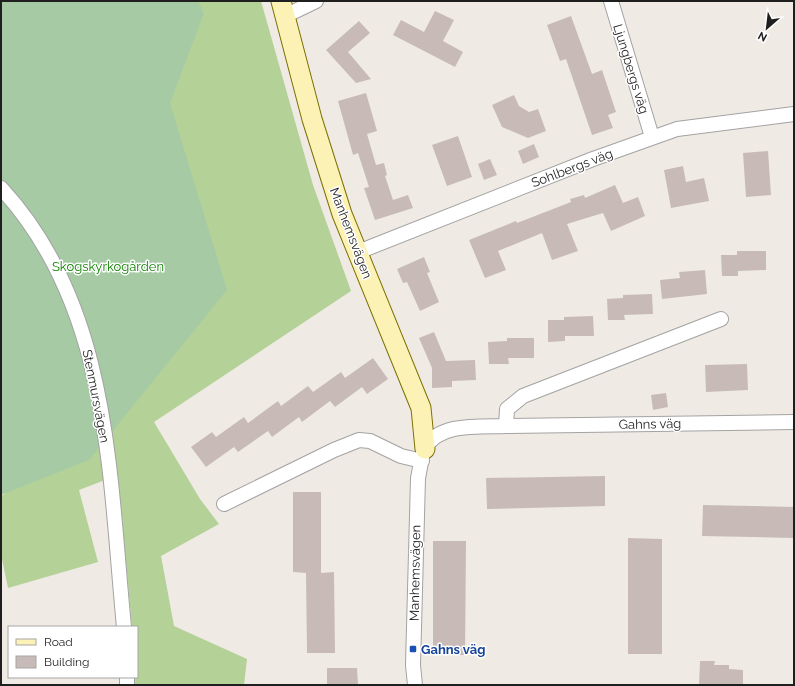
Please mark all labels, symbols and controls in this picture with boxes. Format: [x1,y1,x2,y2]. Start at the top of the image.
north arrow [747,8,787,48]
street label: Ljungbergs väg [610,22,652,116]
text: N [756,29,769,44]
street label: Sohlbergs väg [529,146,615,190]
street label: Manhemsvägen [327,185,375,281]
park label: Skogskyrkogården [52,259,164,274]
street label: Stenmursvägen [80,348,112,444]
street label: Gahns väg [619,416,681,432]
street label: Manhemsvägen [407,525,423,621]
legend [8,626,138,678]
text: Road [44,635,73,649]
place label: Gahns väg [421,642,485,657]
marker: Gahns väg [408,644,418,654]
text: Building [44,655,90,669]

